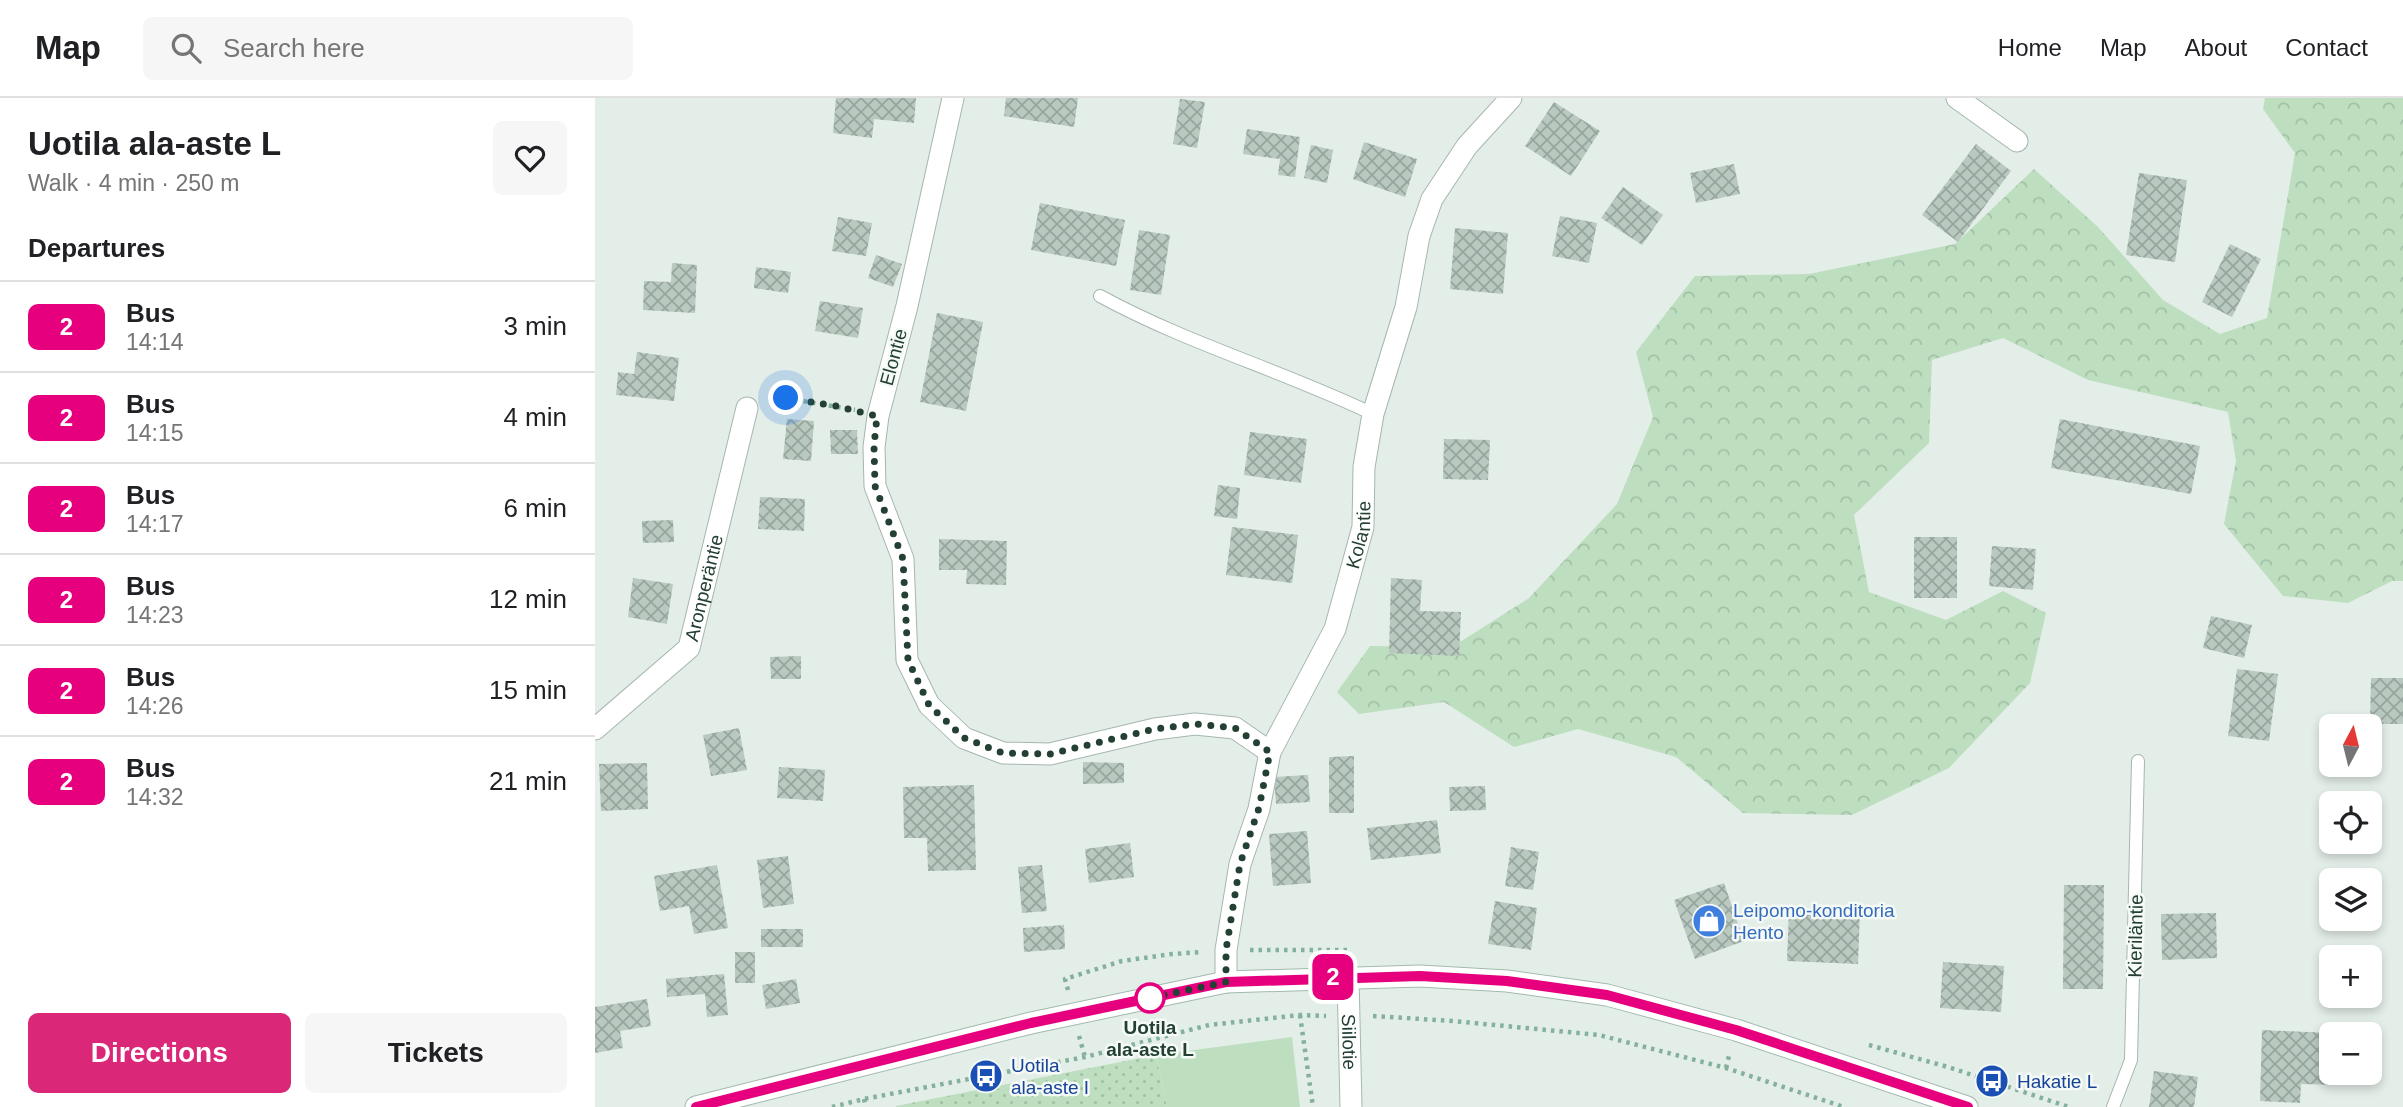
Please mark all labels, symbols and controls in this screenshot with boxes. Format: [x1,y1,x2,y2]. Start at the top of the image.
search box [143,17,633,80]
text: Map [35,29,101,66]
icon: search [167,29,205,67]
text: Search here [223,33,365,63]
text: Home [1998,34,2062,61]
text: Map [2100,34,2147,61]
text: About [2185,34,2247,61]
text: Contact [2285,34,2368,61]
button: heart [493,121,567,195]
text: Uotila ala-aste L [28,125,281,162]
text: Walk · 4 min · 250 m [28,170,239,196]
text: Departures [28,233,165,263]
text: Bus [126,298,175,328]
text: 3 min [503,311,567,341]
text: 2 [60,313,73,340]
street label: Elontie [876,326,911,388]
text: 14:14 [126,329,184,355]
your location [768,380,803,415]
text: Bus [126,389,175,419]
text: 4 min [503,402,567,432]
text: 2 [60,404,73,431]
text: 14:15 [126,420,184,446]
text: Bus [126,480,175,510]
text: 6 min [503,493,567,523]
text: 2 [60,495,73,522]
street label: Kolantie [1342,501,1374,571]
text: 14:17 [126,511,184,537]
street label: Aronperäntie [681,533,727,643]
text: Bus [126,571,175,601]
text: 12 min [489,584,567,614]
text: 2 [60,586,73,613]
text: 14:23 [126,602,184,628]
text: Bus [126,662,175,692]
text: 15 min [489,675,567,705]
text: 2 [60,677,73,704]
text: 14:26 [126,693,184,719]
north arrow [2319,714,2382,777]
map controls [2319,714,2382,1085]
text: Bus [126,753,175,783]
text: 21 min [489,766,567,796]
text: 2 [60,768,73,795]
text: 14:32 [126,784,184,810]
button: locate [2319,791,2382,854]
button: layers [2319,868,2382,931]
street label: Kieriläntie [2124,894,2147,978]
place label: Leipomo-konditoria Hento [1733,900,1895,943]
shop icon: Leipomo-konditoria Hento [1690,902,1728,940]
button: + [2319,945,2382,1008]
line badge: 2 [1310,954,1356,1000]
text: 2 [1326,963,1340,990]
marker: Uotila ala-aste L [1135,983,1165,1013]
button: Directions [28,1013,291,1093]
button: Tickets [305,1013,567,1093]
street label: Siilotie [1338,1014,1360,1070]
place label: Uotila ala-aste L [1106,1017,1194,1060]
button: − [2319,1022,2382,1085]
place label: Uotila ala-aste I [1011,1055,1089,1098]
bus stop icon: Uotila ala-aste I [967,1057,1005,1095]
bus stop icon: Hakatie L [1973,1062,2011,1100]
place label: Hakatie L [2017,1071,2097,1092]

